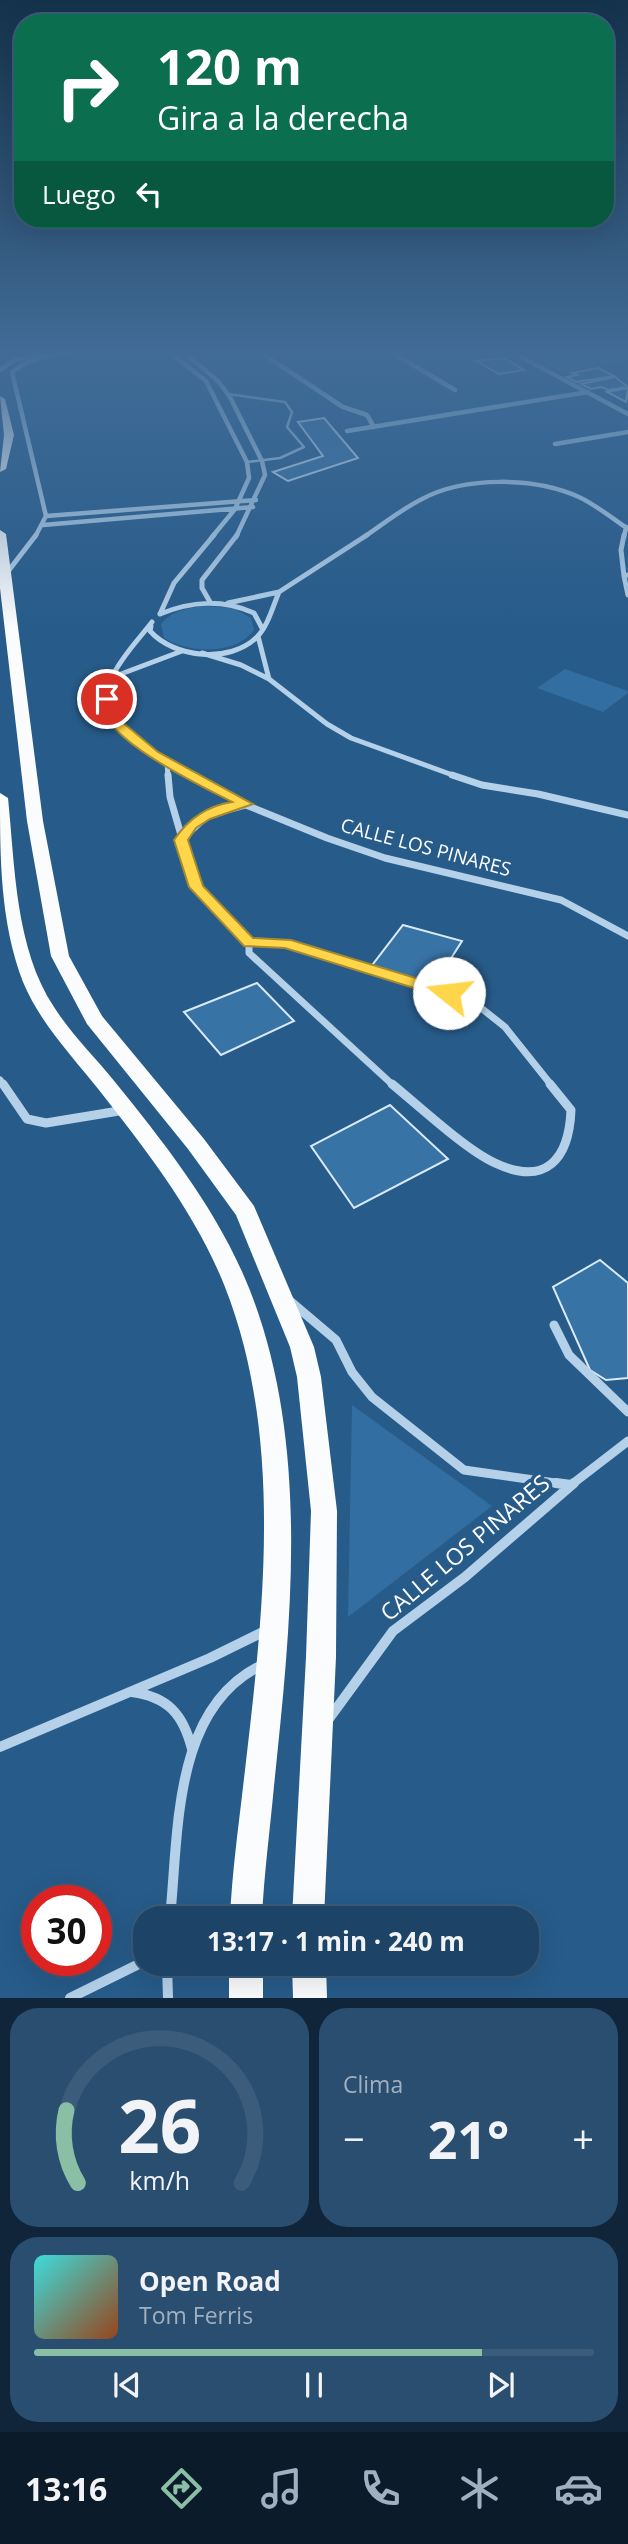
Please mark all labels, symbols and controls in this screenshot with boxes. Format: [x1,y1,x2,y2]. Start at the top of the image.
text: 120 m [157,33,302,99]
icon: right [42,42,133,133]
text: Gira a la derecha [157,96,409,139]
icon: left [130,175,168,213]
text: Luego [42,176,116,212]
pin [77,669,137,729]
icon: arrive [88,680,126,718]
street label: CALLE LOS PINARES [338,812,514,882]
position arrow [412,956,486,1030]
street label: CALLE LOS PINARES [373,1467,556,1628]
speed limit sign: 30 [21,1885,112,1976]
text: 13:17 · 1 min · 240 m [207,1923,465,1959]
text: Clima [343,2068,403,2100]
text: 26 [118,2076,201,2175]
text: 21° [428,2103,509,2174]
text: − [343,2112,365,2164]
text: + [572,2112,594,2164]
text: km/h [129,2163,190,2197]
text: Open Road [139,2263,281,2299]
text: Tom Ferris [139,2299,253,2331]
icon: previous [108,2366,146,2404]
icon: pause [295,2366,333,2404]
icon: next [482,2366,520,2404]
icon: directions [157,2464,206,2513]
icon: music [257,2464,306,2513]
icon: phone [356,2464,405,2513]
icon: climate [455,2464,504,2513]
icon: car [554,2464,603,2513]
text: 13:16 [25,2467,107,2510]

